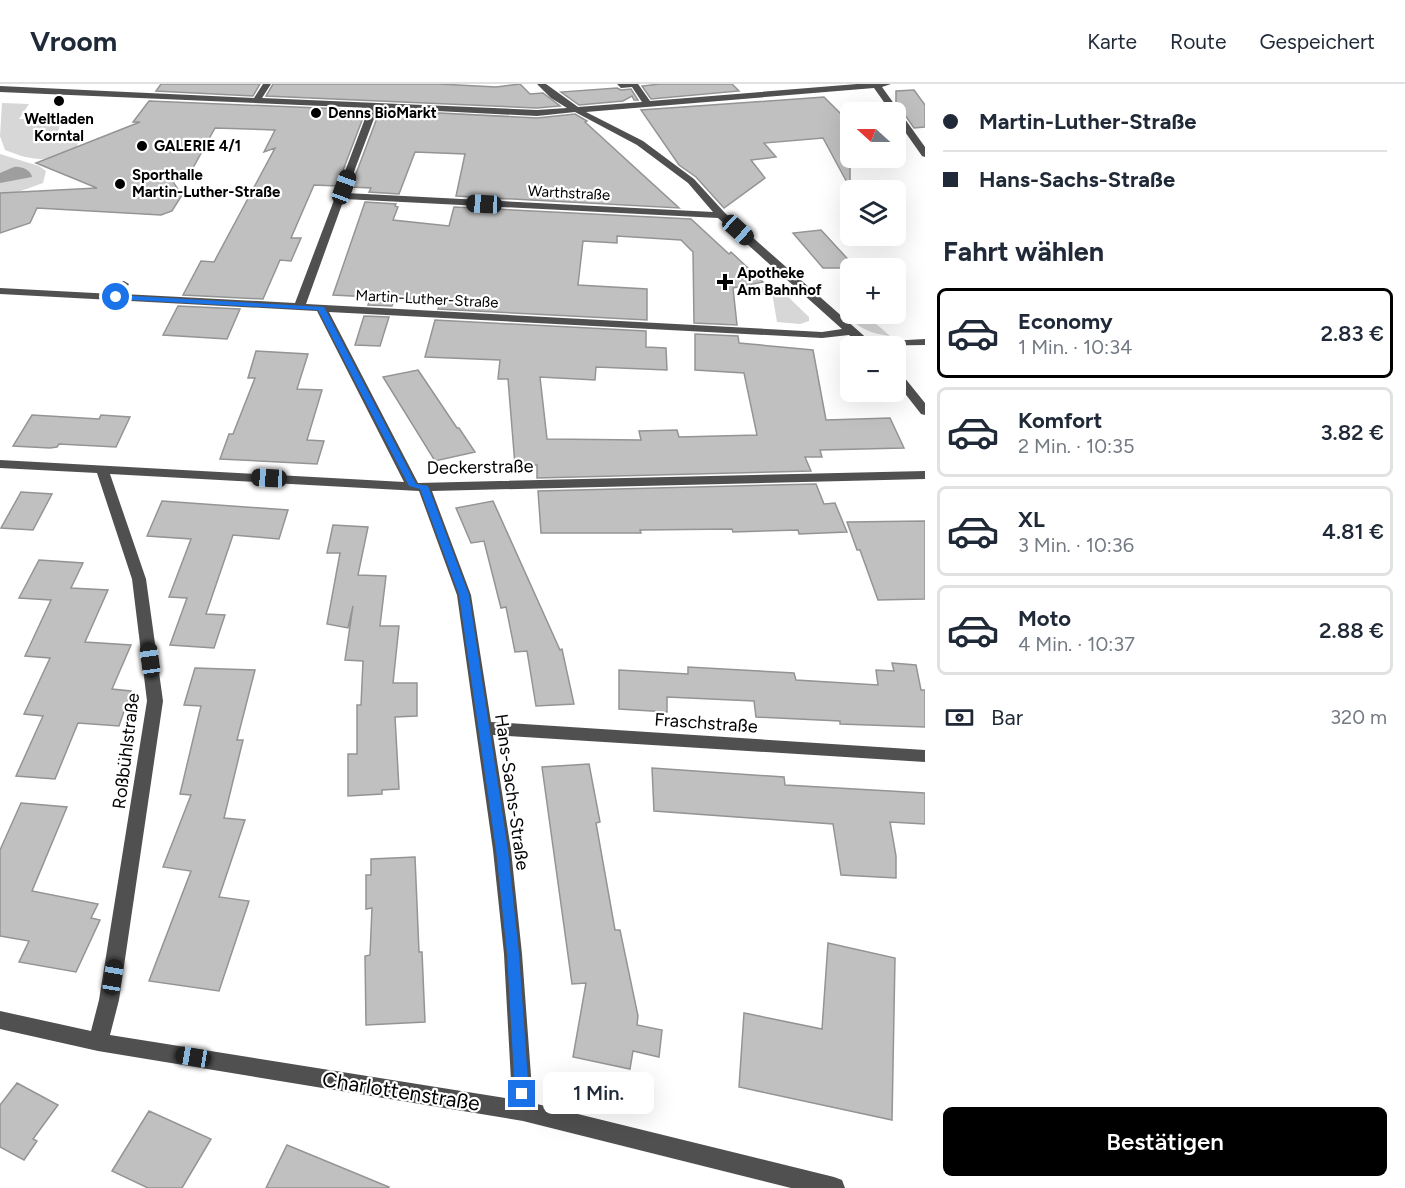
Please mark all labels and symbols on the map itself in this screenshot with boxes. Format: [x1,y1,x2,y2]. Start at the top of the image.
marker: Weltladen Korntal [52,94,66,108]
north arrow [840,102,906,168]
place label: Denns BioMarkt [328,104,437,122]
marker: Denns BioMarkt [309,106,323,120]
place label: Weltladen Korntal [24,110,94,145]
place label: GALERIE 4/1 [154,137,241,155]
marker: GALERIE 4/1 [135,139,149,153]
place label: Sporthalle Martin-Luther-Straße [132,166,281,201]
car [329,167,359,207]
marker: Sporthalle Martin-Luther-Straße [113,177,127,191]
street label: Warthstraße [527,182,611,204]
car [466,194,502,214]
car [719,211,757,249]
place label: Apotheke Am Bahnhof [737,264,822,299]
marker: Apotheke Am Bahnhof [718,275,732,289]
route start [102,283,129,310]
street label: Martin-Luther-Straße [355,286,499,312]
street label: Deckerstraße [426,455,534,479]
car [251,468,287,488]
car [139,641,161,679]
street label: Roßbühlstraße [108,691,144,810]
street label: Fraschstraße [654,708,759,738]
street label: Hans-Sachs-Straße [490,712,534,872]
car [101,958,125,996]
car [174,1045,212,1069]
street label: Charlottenstraße [320,1066,482,1116]
callout: 1 Min. [543,1073,654,1115]
route end [508,1080,535,1107]

